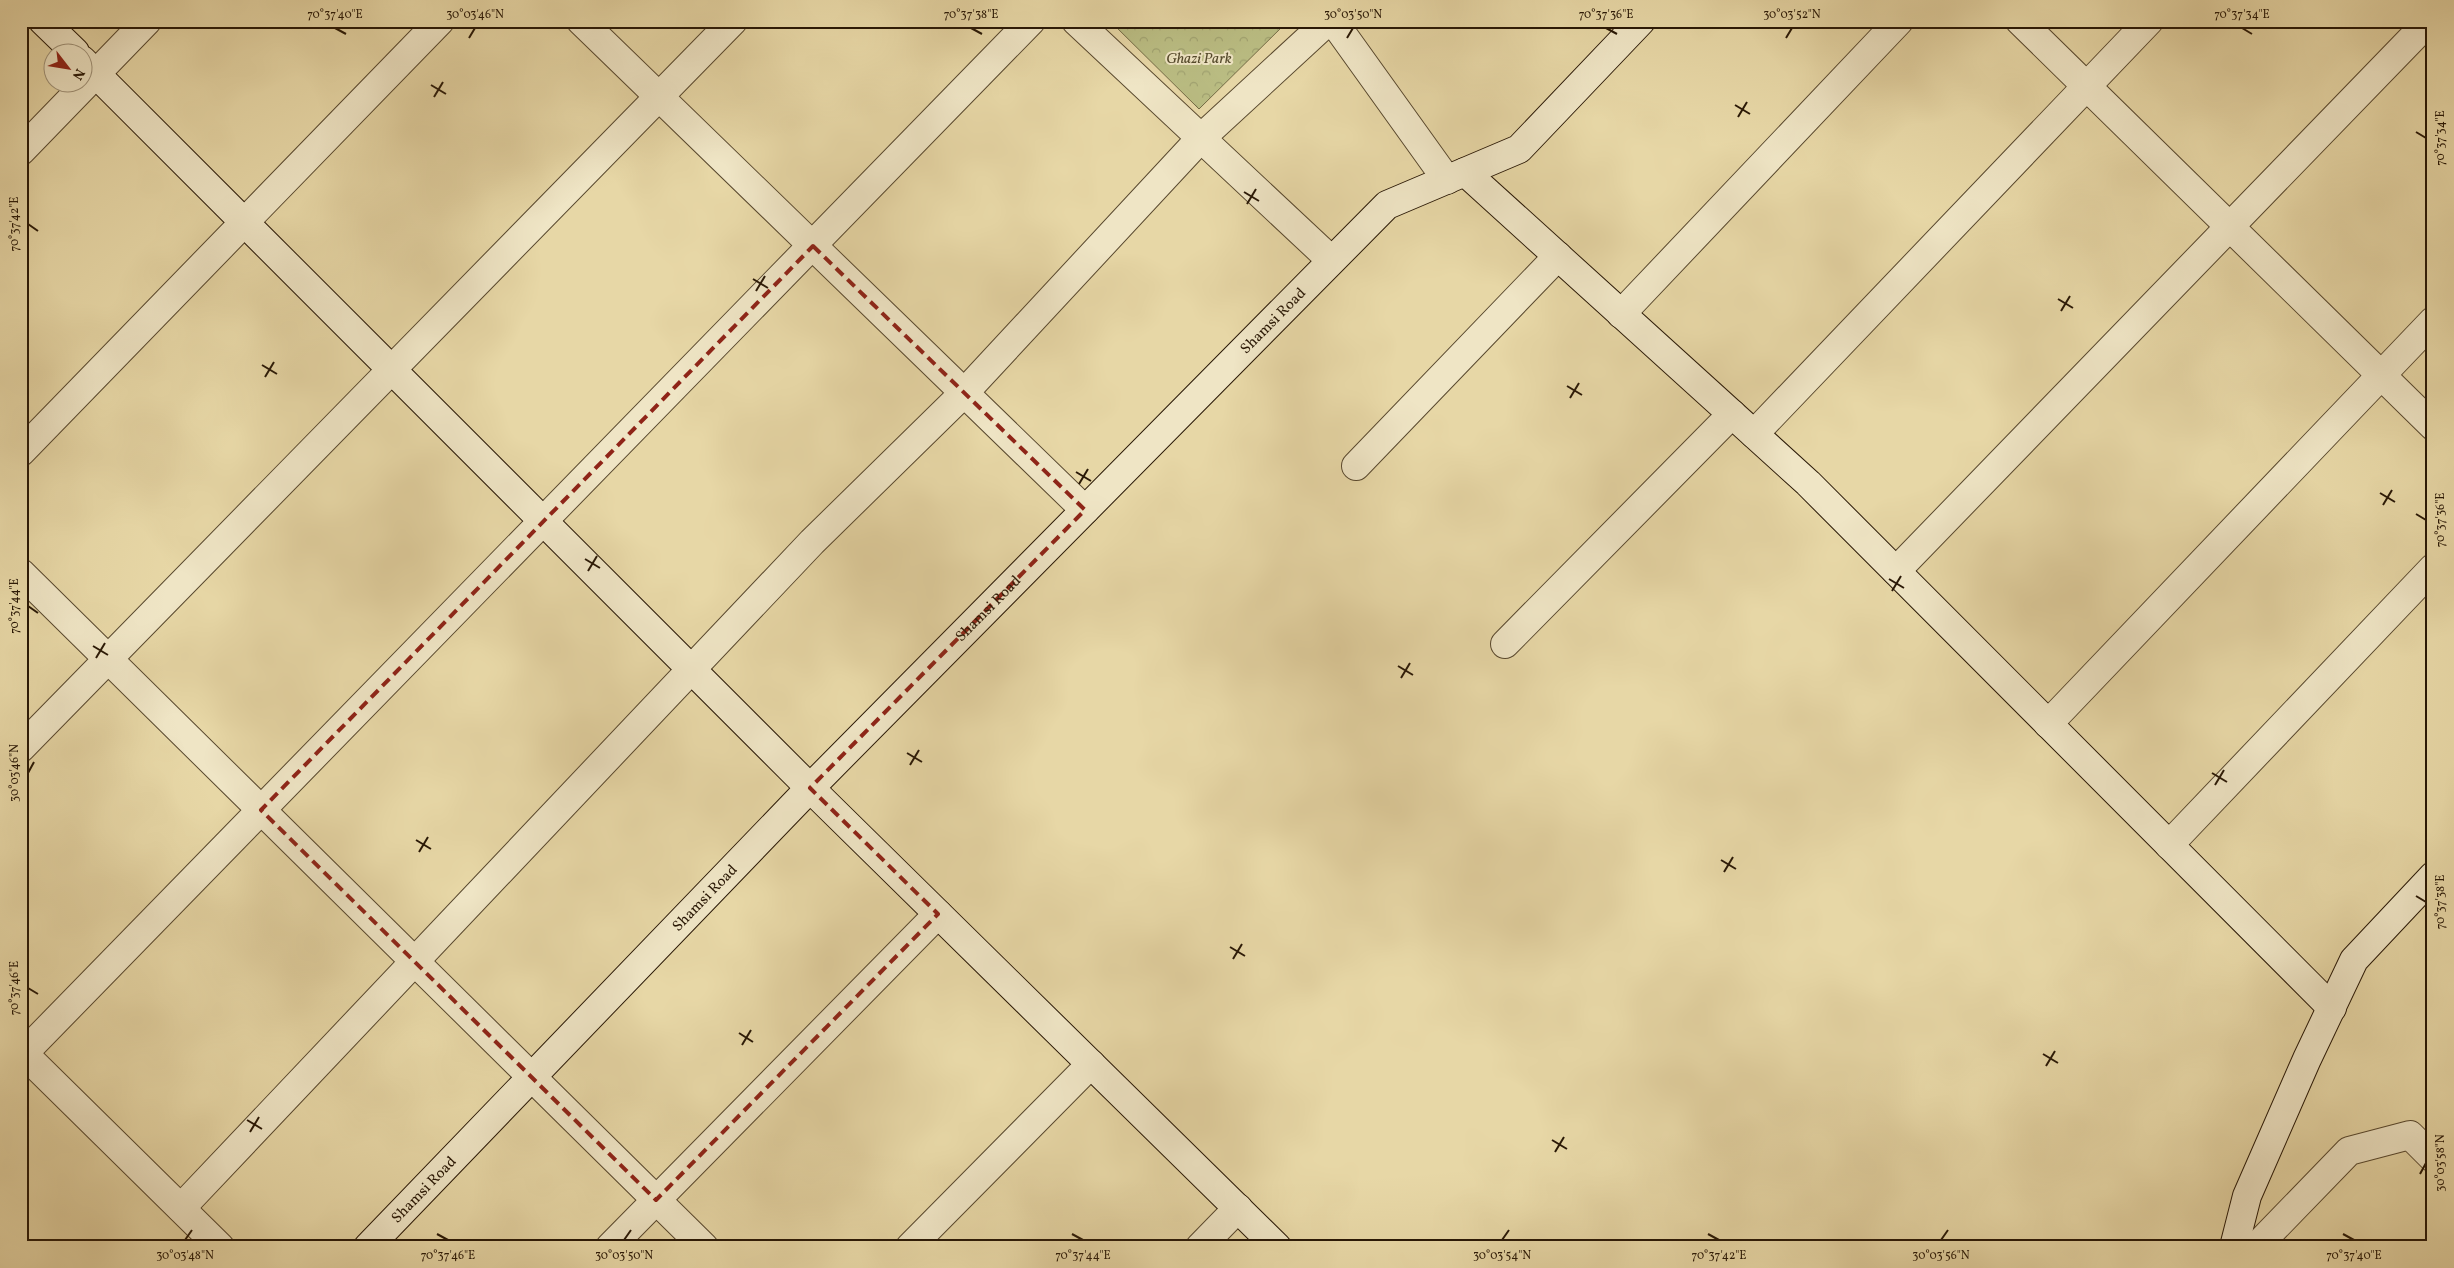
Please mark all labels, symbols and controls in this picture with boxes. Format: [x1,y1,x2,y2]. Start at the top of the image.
text: 70°37'40"E [307,7,363,23]
text: 30°03'46"N [446,7,504,23]
text: 70°37'38"E [944,7,998,23]
text: 30°03'50"N [1324,7,1382,23]
text: 70°37'36"E [1579,7,1633,23]
text: 30°03'52"N [1763,7,1821,23]
text: 70°37'34"E [2214,7,2270,23]
north arrow [42,42,92,92]
park label: Ghazi Park [1166,49,1232,70]
text: N [67,65,89,83]
text: 70°37'34"E [2433,110,2449,166]
text: 70°37'42"E [7,197,23,251]
street label: Shamsi Road [1236,284,1311,359]
text: 70°37'36"E [2433,493,2449,547]
street label: Shamsi Road [951,571,1027,647]
text: 70°37'44"E [7,578,23,634]
text: 30°03'46"N [7,744,23,802]
street label: Shamsi Road [668,860,743,937]
text: 70°37'38"E [2433,875,2449,929]
text: 70°37'46"E [7,961,23,1015]
text: 30°03'58"N [2433,1134,2449,1192]
street label: Shamsi Road [387,1152,462,1229]
text: 30°03'48"N [156,1248,214,1264]
text: 70°37'46"E [421,1248,475,1264]
text: 30°03'50"N [595,1248,653,1264]
text: 70°37'44"E [1055,1248,1111,1264]
text: 30°03'54"N [1473,1248,1531,1264]
text: 70°37'42"E [1692,1248,1746,1264]
text: 30°03'56"N [1912,1248,1970,1264]
text: 70°37'40"E [2326,1248,2382,1264]

